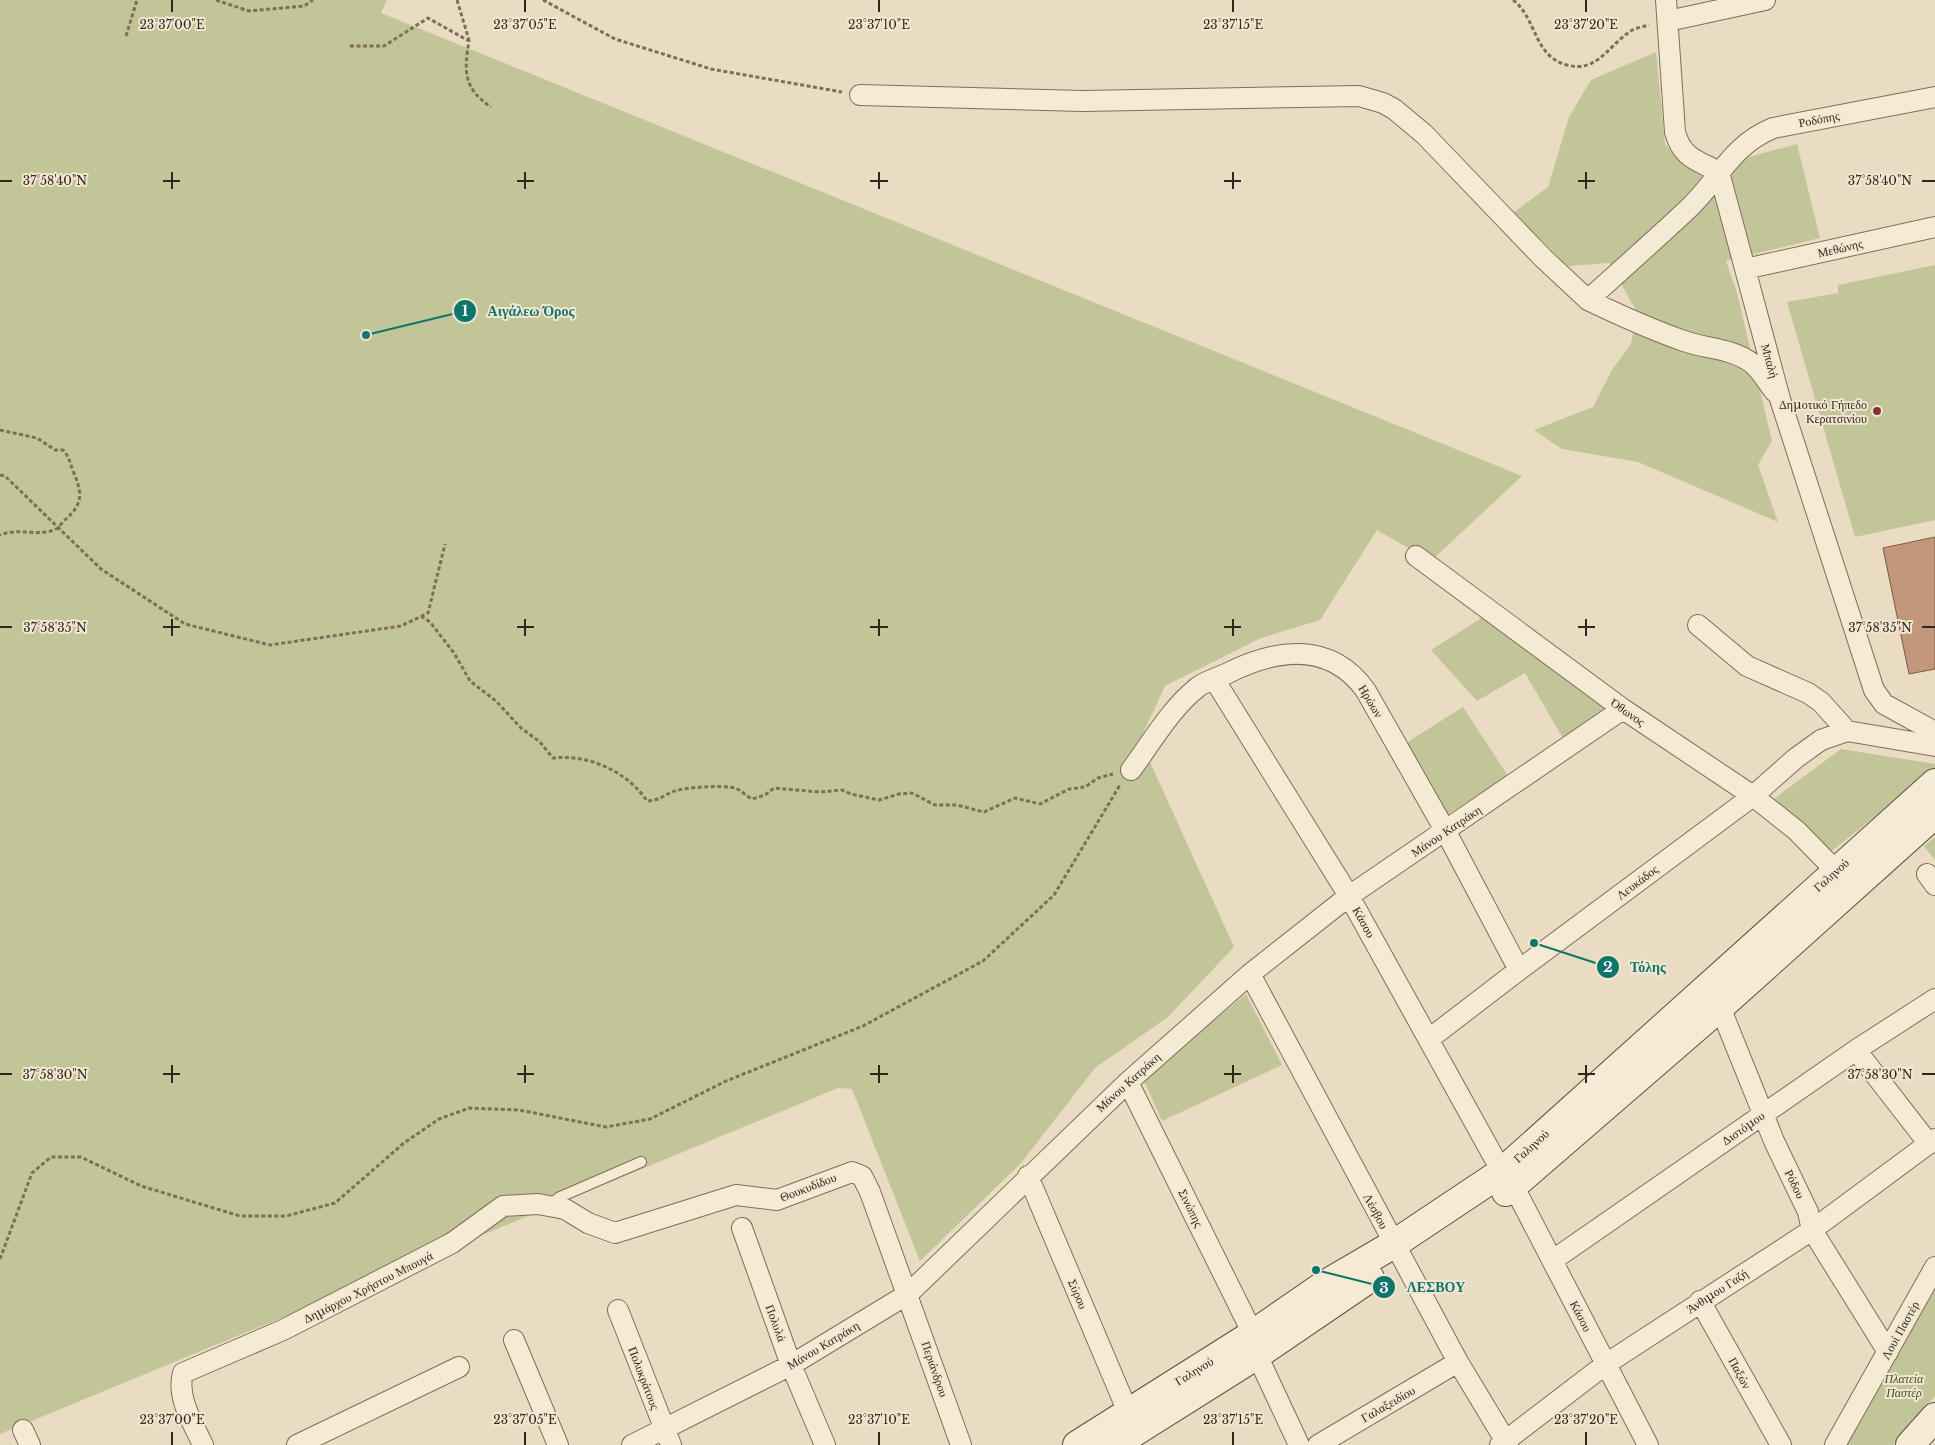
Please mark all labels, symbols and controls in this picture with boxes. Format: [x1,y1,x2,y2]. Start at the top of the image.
text: 23°37'00"E [139,17,205,32]
text: 23°37'05"E [493,17,557,32]
text: 23°37'10"E [848,17,910,32]
text: 23°37'15"E [1203,17,1263,32]
text: 23°37'20"E [1554,17,1618,32]
street label: Ροδόπης [1797,108,1841,130]
text: 37°58'40"N [23,173,87,188]
text: 37°58'40"N [1848,173,1912,188]
street label: Μεθώνης [1816,235,1864,260]
callout: Αιγάλεω Όρος [452,297,584,326]
text: 1 [462,301,469,320]
text: Αιγάλεω Όρος [488,302,576,320]
street label: Μπαλή [1758,342,1782,380]
place label: Δημοτικό Γήπεδο Κερατσινίου [1779,397,1867,426]
marker: Δημοτικό Γήπεδο Κερατσινίου [1871,405,1883,417]
text: 37°58'35"N [23,620,87,635]
text: 37°58'35"N [1848,620,1912,635]
street label: Ηρώων [1355,682,1387,721]
street label: Όθωνος [1607,694,1648,729]
street label: Μάνου Κατράκη [1408,802,1484,860]
street label: Γαληνού [1810,855,1852,895]
street label: Λευκάδος [1613,861,1661,903]
street label: Κάσου [1349,904,1379,940]
callout: Τόλης [1595,952,1676,981]
text: 2 [1603,957,1613,976]
text: Τόλης [1630,958,1667,976]
street label: Μάνου Κατράκη [1093,1049,1163,1115]
text: 37°58'30"N [22,1067,88,1082]
text: 37°58'30"N [1847,1067,1913,1082]
street label: Διστόμου [1719,1108,1767,1148]
street label: Γαληνού [1510,1126,1552,1166]
street label: Ρόδου [1782,1167,1808,1201]
street label: Θουκυδίδου [778,1169,838,1205]
street label: Σινώπης [1175,1186,1207,1230]
street label: Λέσβου [1360,1191,1392,1231]
street label: Δημάρχου Χρήστου Μπουγά [301,1247,436,1326]
street label: Άνθιμου Γαζή [1683,1266,1751,1316]
callout: ΛΕΣΒΟΥ [1371,1273,1475,1302]
street label: Σύρου [1065,1277,1091,1311]
text: 3 [1379,1278,1389,1297]
text: ΛΕΣΒΟΥ [1407,1278,1465,1296]
street label: Κάσου [1567,1298,1595,1334]
street label: Λουί Παστέρ [1878,1298,1922,1362]
street label: Πολυλά [762,1302,790,1344]
street label: Μάνου Κατράκη [784,1318,862,1372]
street label: Περιάνδρου [918,1339,952,1399]
street label: Πολυκράτους [625,1344,663,1412]
street label: Γαληνού [1172,1353,1216,1389]
street label: Παξών [1725,1355,1755,1392]
park label: Πλατεία Παστέρ [1884,1371,1924,1400]
street label: Γαλαξειδίου [1358,1383,1418,1425]
text: 23°37'00"E [139,1412,205,1427]
text: 23°37'05"E [493,1412,557,1427]
text: 23°37'10"E [848,1412,910,1427]
text: 23°37'15"E [1203,1412,1263,1427]
text: 23°37'20"E [1554,1412,1618,1427]

